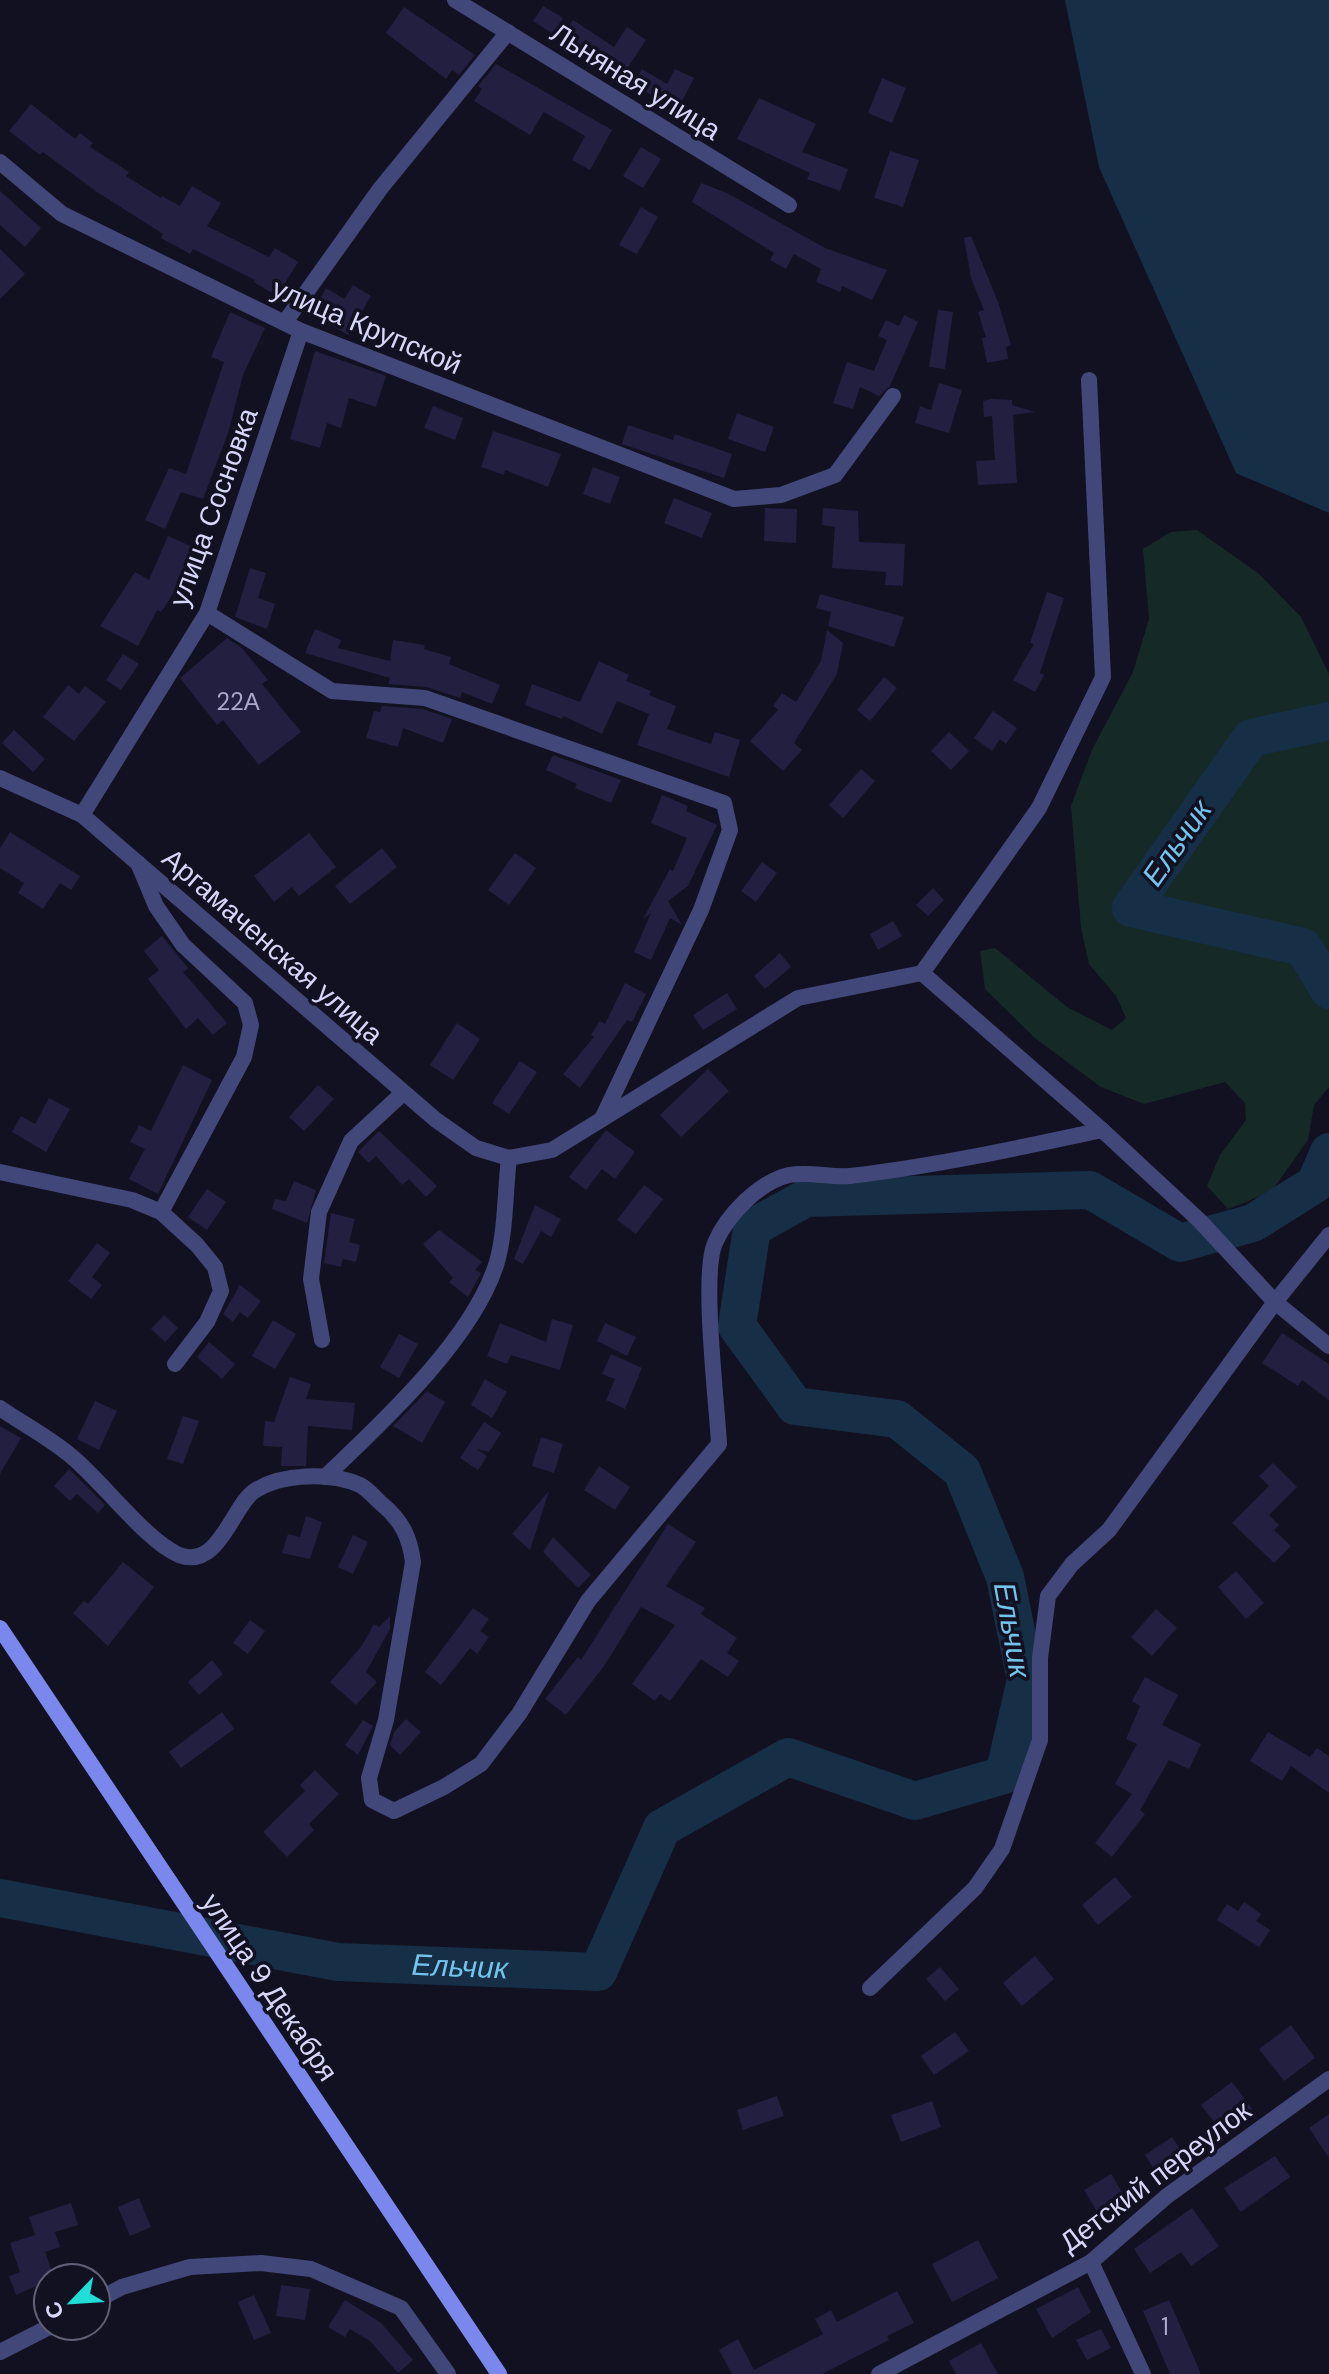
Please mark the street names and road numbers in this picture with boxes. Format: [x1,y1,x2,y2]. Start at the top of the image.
street label: Льняная улица [544,14,728,149]
street label: улица Крупской [266,270,467,383]
street label: улица Сосновка [160,402,267,611]
street label: Аргамаченская улица [154,840,391,1053]
street label: улица 9 Декабря [193,1886,346,2088]
street label: Детский переулок [1052,2092,1259,2261]

